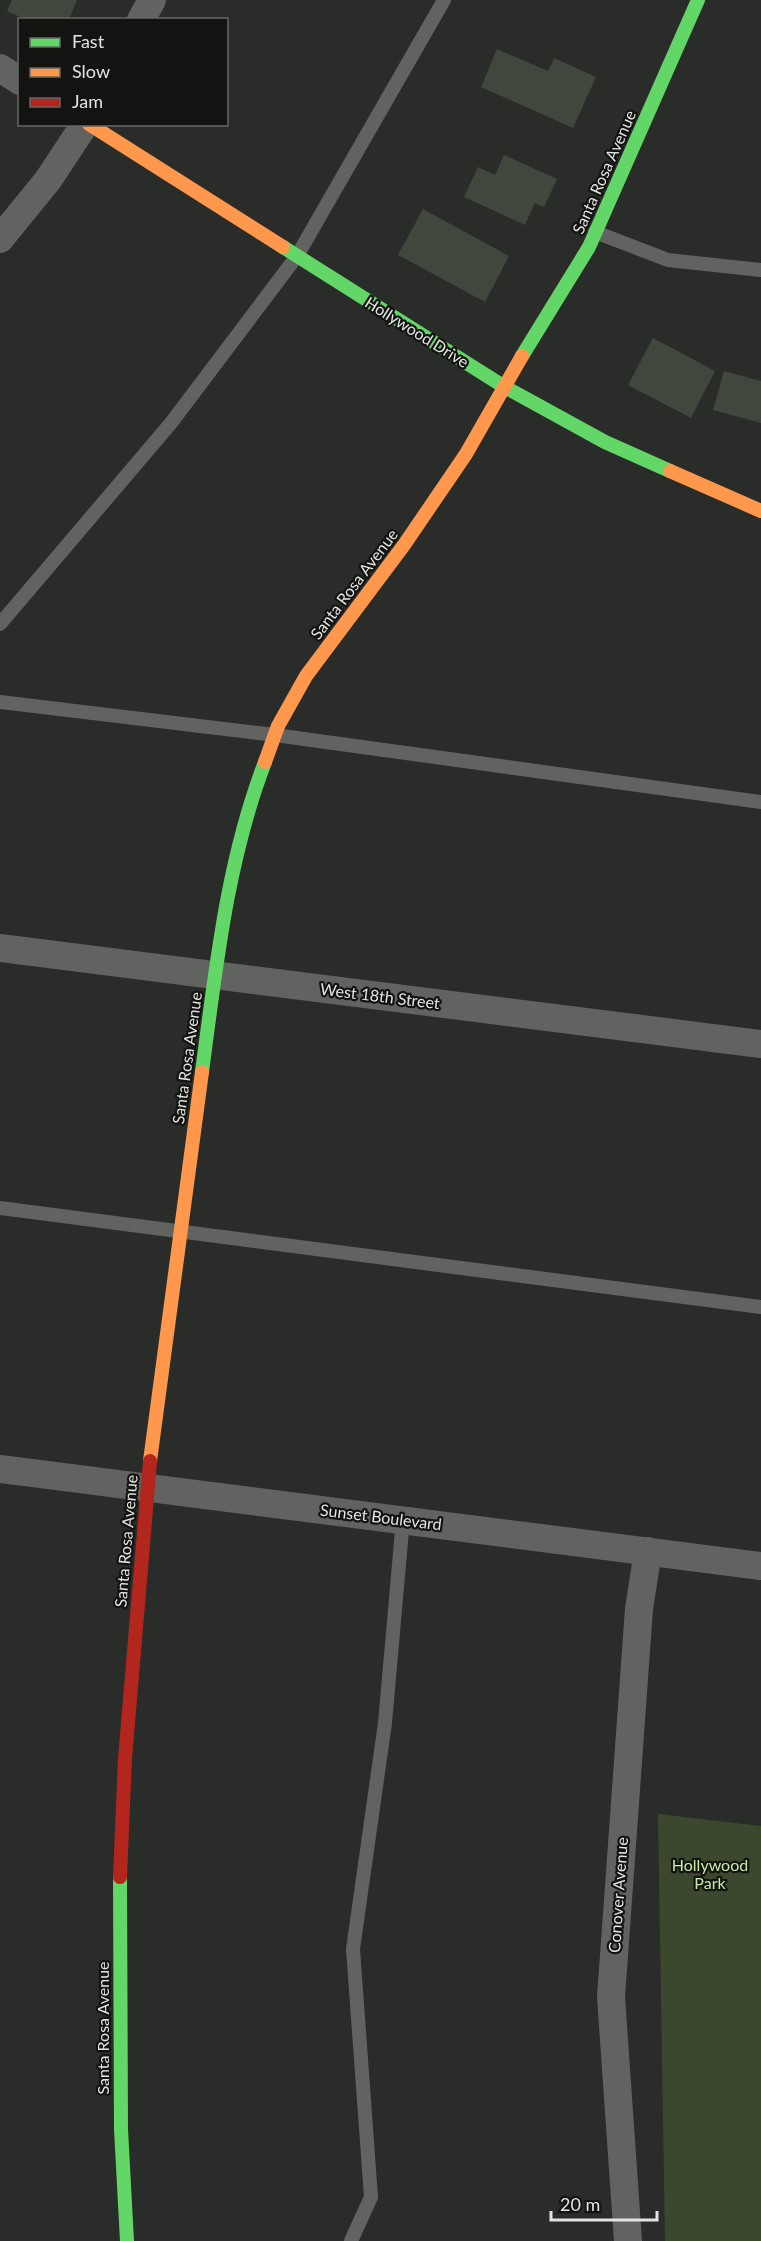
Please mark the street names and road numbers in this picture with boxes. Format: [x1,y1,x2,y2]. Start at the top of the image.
street label: Santa Rosa Avenue [568,107,639,236]
street label: Hollywood Drive [362,292,473,371]
street label: Santa Rosa Avenue [306,525,401,643]
street label: West 18th Street [319,979,441,1012]
street label: Santa Rosa Avenue [168,991,205,1125]
street label: Santa Rosa Avenue [110,1474,141,1608]
street label: Sunset Boulevard [319,1500,443,1533]
street label: Conover Avenue [604,1837,631,1953]
street label: Santa Rosa Avenue [93,1961,112,2095]

